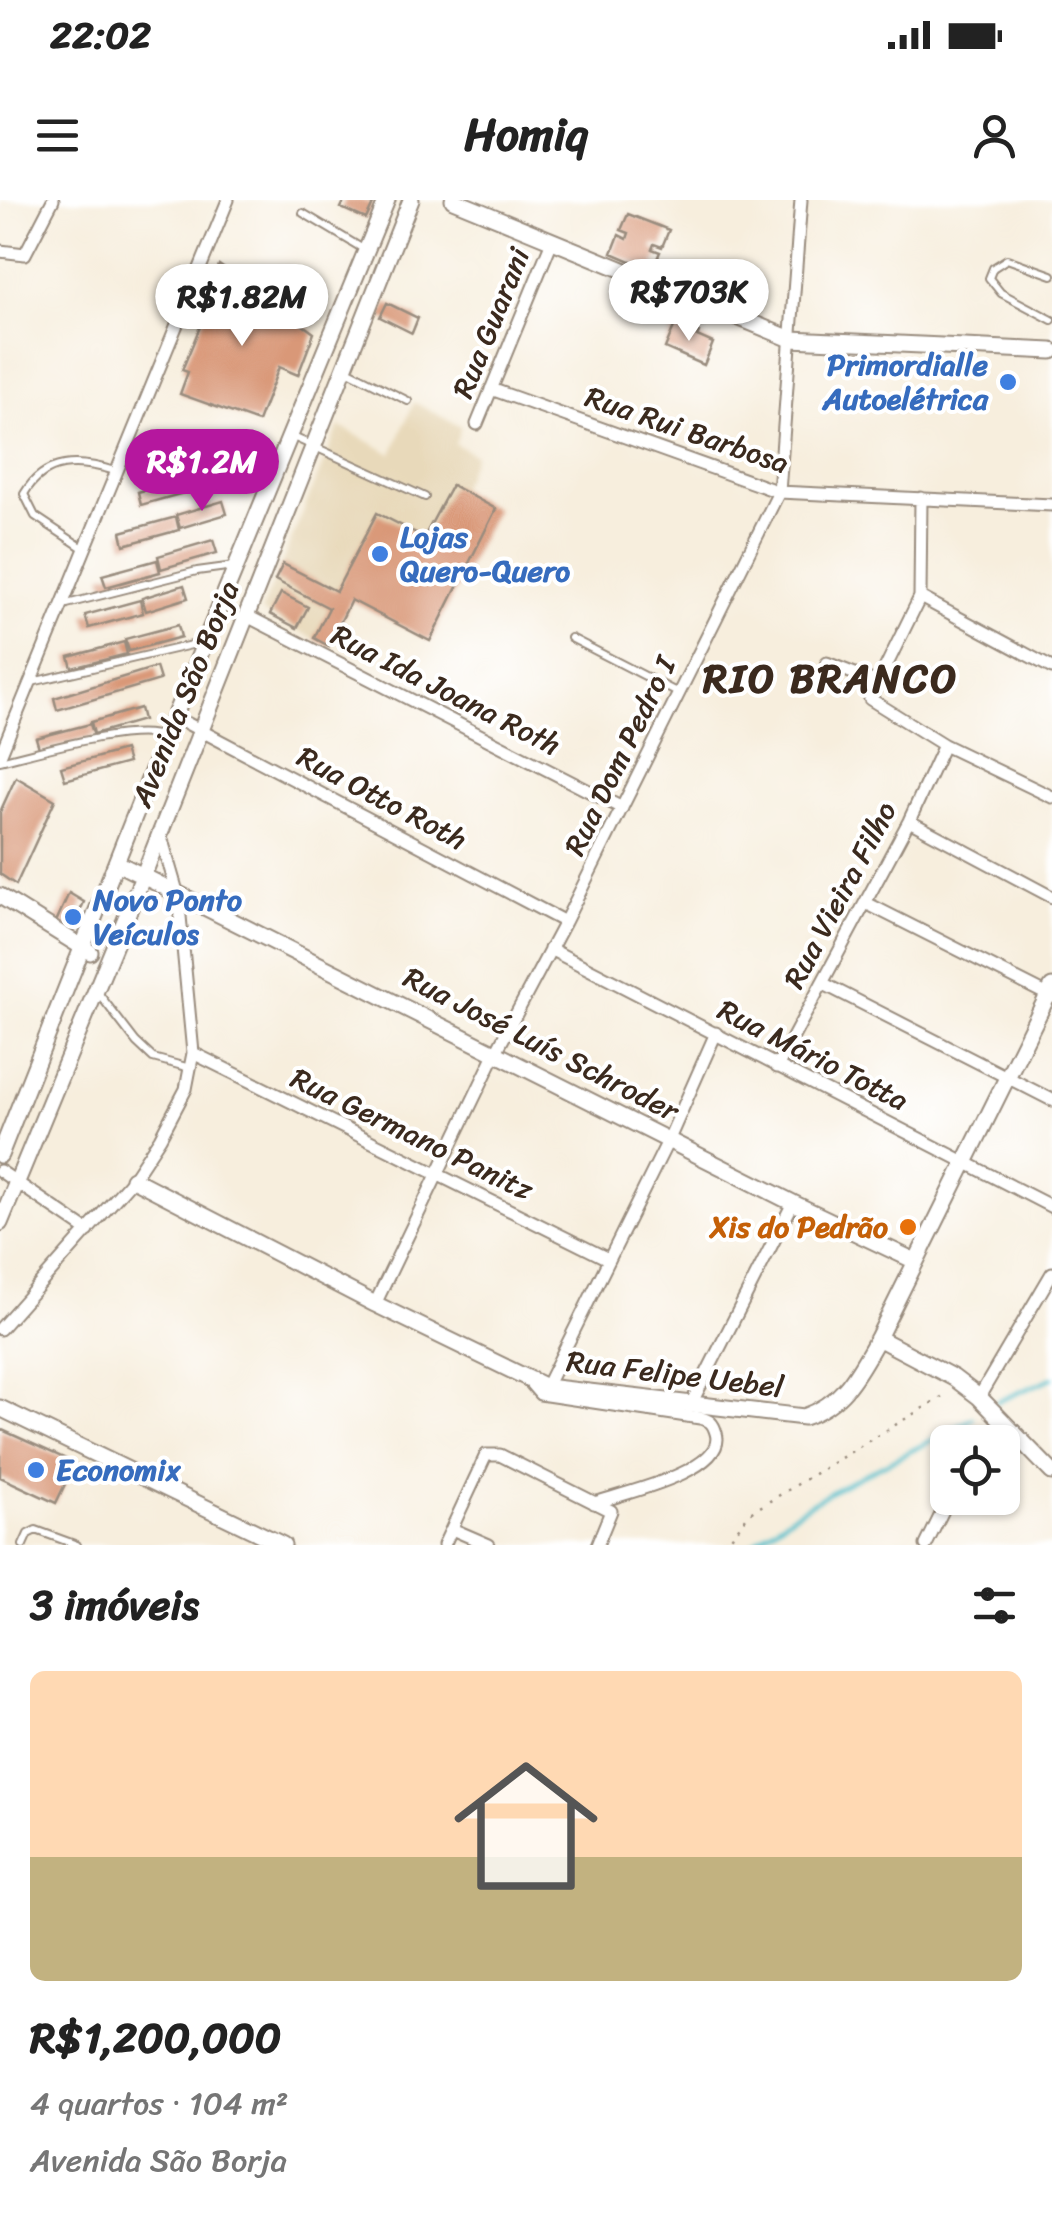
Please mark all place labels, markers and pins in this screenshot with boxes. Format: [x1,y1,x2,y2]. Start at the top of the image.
pin: R$703K [608,259,770,344]
pin: R$1.82M [150,264,334,349]
place label: Primordialle Autoelétrica [821,338,989,426]
marker: Primordialle Autoelétrica [997,371,1019,393]
pin: R$1.2M [121,429,283,514]
place label: Lojas Quero-Quero [400,510,570,598]
marker: Lojas Quero-Quero [369,543,391,565]
place label: Novo Ponto Veículos [92,873,243,961]
marker: Novo Ponto Veículos [62,906,84,928]
place label: Xis do Pedrão [708,1200,889,1254]
marker: Xis do Pedrão [897,1216,919,1238]
place label: Economix [56,1443,182,1497]
marker: Economix [25,1459,47,1481]

